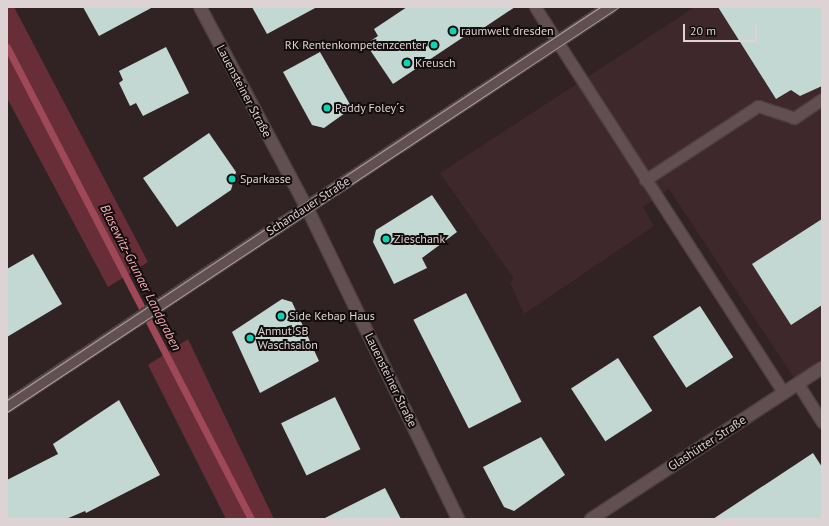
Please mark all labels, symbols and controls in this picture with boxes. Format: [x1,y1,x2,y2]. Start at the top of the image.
scale bar [685,16,759,42]
text: 20 m [690,23,716,38]
place label: raumwelt dresden [461,24,554,38]
marker: raumwelt dresden [448,26,458,36]
place label: RK Rentenkompetenzcenter [284,38,426,52]
marker: RK Rentenkompetenzcenter [429,40,439,50]
street label: Lauensteiner Straße [213,42,275,140]
place label: Kreusch [415,56,456,70]
marker: Kreusch [402,58,412,68]
place label: Paddy Foley´s [335,101,405,115]
marker: Paddy Foley´s [322,103,332,113]
place label: Sparkasse [240,172,291,186]
marker: Sparkasse [227,174,237,184]
street label: Schandauer Straße [263,174,353,238]
water label: Blasewitz‐Grunaer Landgraben [96,202,184,354]
place label: Zieschank [394,232,445,246]
marker: Zieschank [381,234,391,244]
place label: Side Kebap Haus [289,309,375,323]
marker: Side Kebap Haus [276,311,286,321]
place label: Anmut SB Waschsalon [258,324,318,352]
street label: Lauensteiner Straße [362,331,420,429]
marker: Anmut SB Waschsalon [245,333,255,343]
street label: Glashütter Straße [665,412,749,474]

